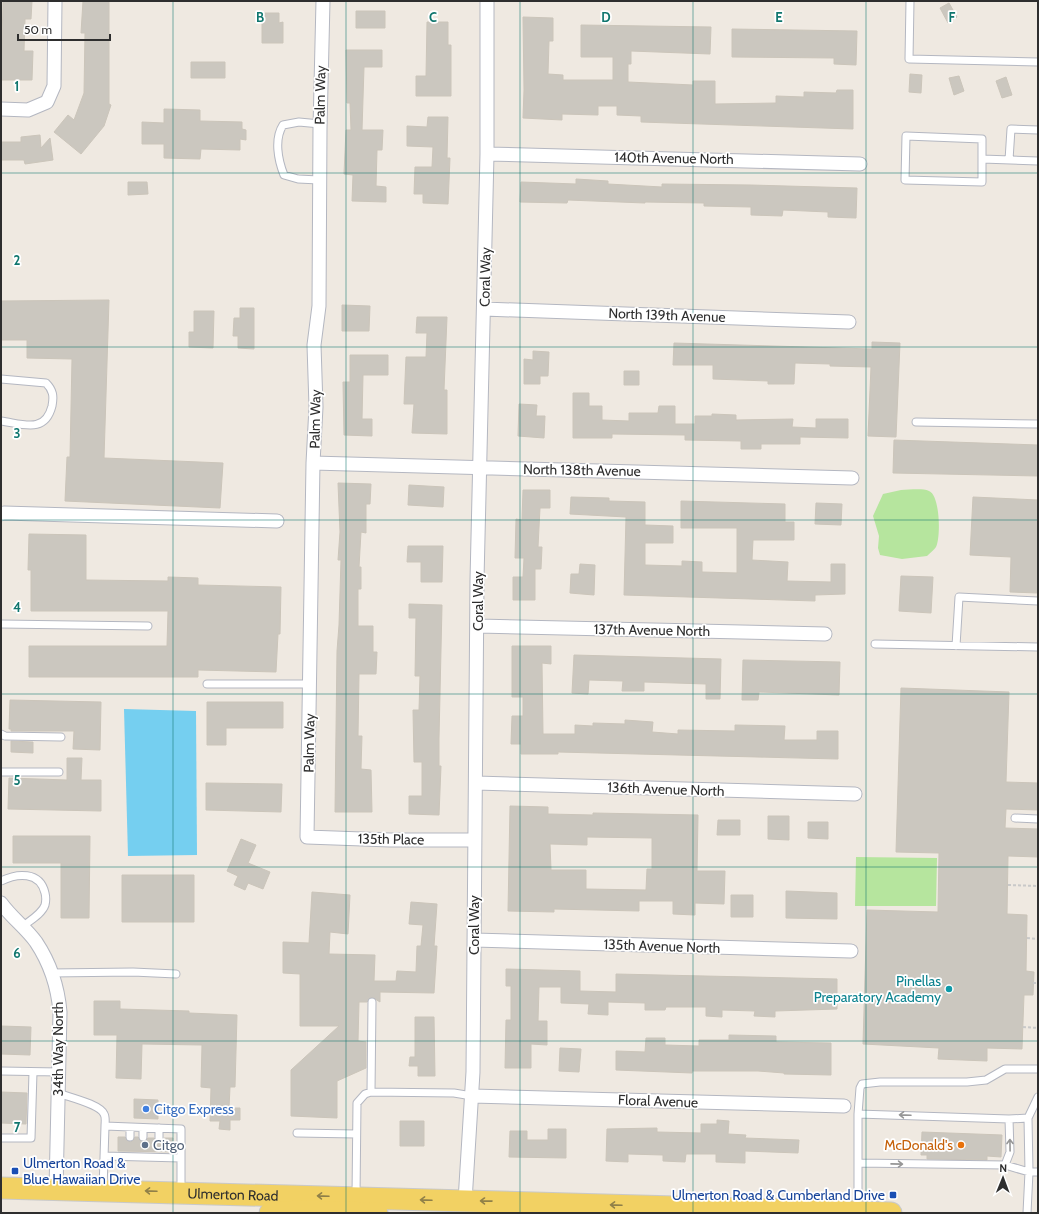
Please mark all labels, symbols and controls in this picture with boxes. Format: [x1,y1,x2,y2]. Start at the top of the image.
text: B [256,9,264,25]
text: C [429,9,437,25]
text: D [601,9,611,25]
text: E [775,9,783,25]
text: F [949,9,956,25]
scale bar [18,16,110,42]
text: 50 m [24,22,52,37]
street label: Palm Way [310,65,330,125]
text: 1 [15,78,19,94]
street label: 140th Avenue North [614,148,734,168]
street label: Coral Way [475,247,495,307]
text: 2 [14,252,21,268]
street label: North 139th Avenue [608,304,726,326]
street label: Palm Way [305,389,325,449]
text: 3 [13,425,21,441]
street label: North 138th Avenue [523,460,641,480]
street label: Coral Way [469,571,487,631]
text: 4 [13,599,21,615]
street label: 137th Avenue North [594,620,710,640]
street label: Palm Way [299,713,319,773]
text: 5 [14,772,21,788]
street label: 136th Avenue North [607,778,725,800]
street label: 135th Place [358,829,424,849]
street label: Coral Way [465,895,483,955]
street label: 135th Avenue North [603,935,721,957]
text: 6 [13,945,21,961]
place label: Pinellas Preparatory Academy [814,972,941,1006]
marker: Pinellas Preparatory Academy [944,984,954,994]
street label: 34th Way North [49,1002,67,1096]
street label: Floral Avenue [618,1091,698,1111]
place label: Citgo Express [154,1100,234,1118]
marker: Citgo Express [141,1104,151,1114]
one-way arrow [899,1112,912,1119]
text: 7 [14,1119,21,1135]
place label: Citgo [153,1136,185,1154]
place label: McDonald's [884,1136,953,1154]
one-way arrow [1006,1139,1014,1152]
marker: Citgo [140,1140,150,1150]
marker: McDonald's [956,1140,966,1150]
place label: Ulmerton Road & Blue Hawaiian Drive [23,1154,140,1188]
north arrow [983,1158,1023,1198]
one-way arrow [890,1160,903,1168]
text: N [999,1161,1007,1175]
marker: Ulmerton Road & Blue Hawaiian Drive [10,1166,20,1176]
street label: Ulmerton Road [187,1184,279,1205]
place label: Ulmerton Road & Cumberland Drive [672,1186,885,1204]
one-way arrow [145,1187,158,1195]
marker: Ulmerton Road & Cumberland Drive [888,1190,898,1200]
one-way arrow [317,1193,330,1200]
one-way arrow [420,1196,433,1204]
one-way arrow [480,1198,493,1205]
one-way arrow [610,1201,623,1209]

